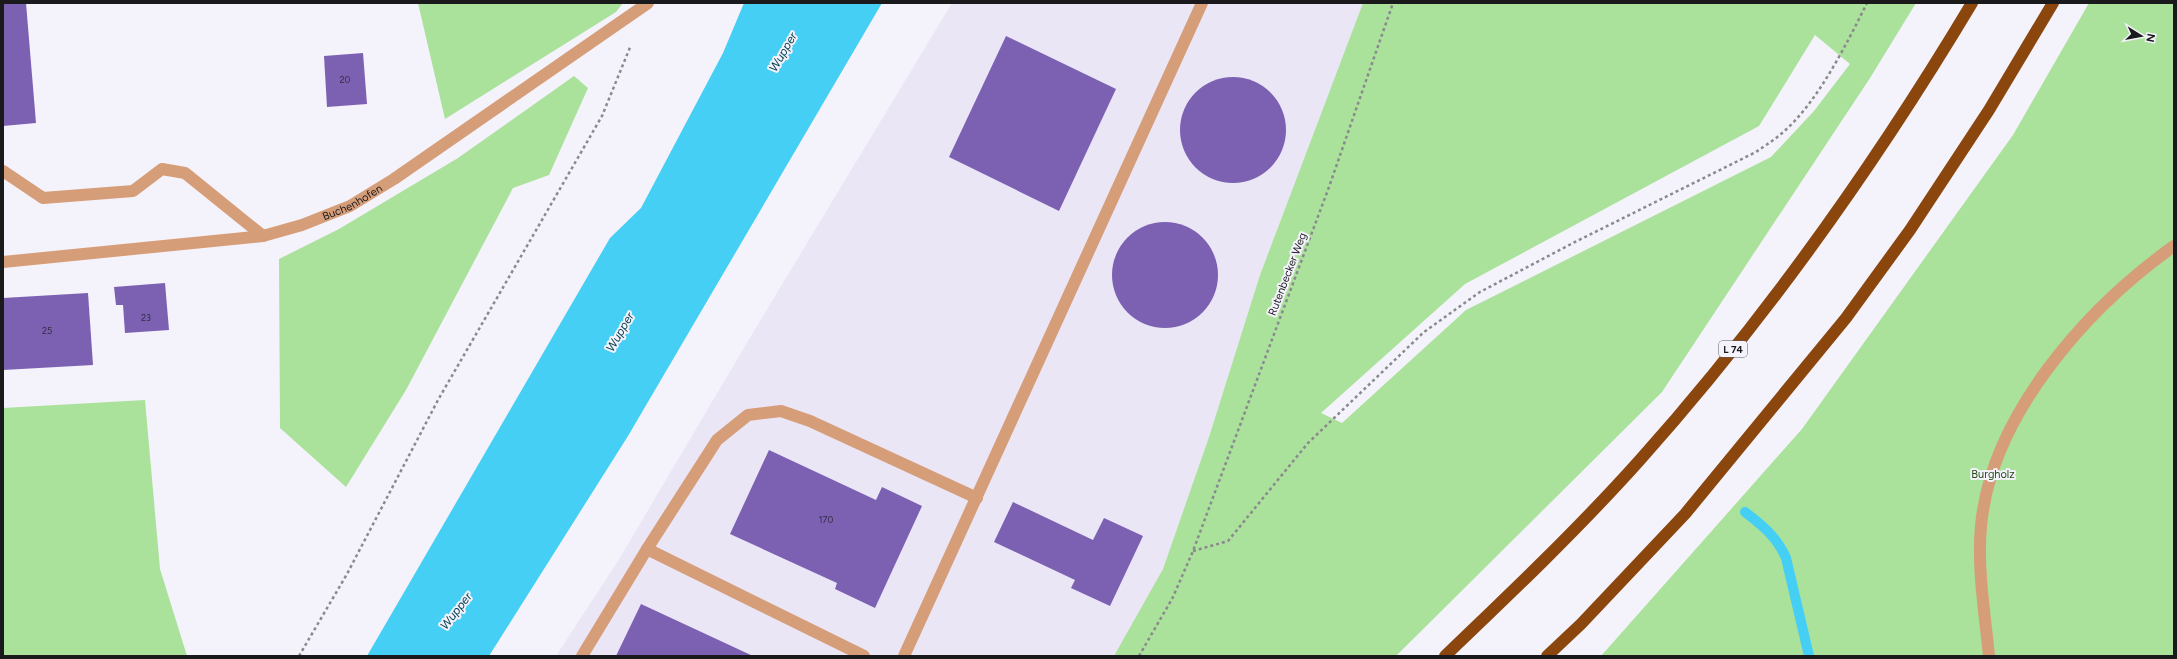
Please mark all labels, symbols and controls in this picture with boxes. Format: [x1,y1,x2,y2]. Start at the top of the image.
north arrow [2121,16,2161,56]
water label: Wupper [766,29,800,74]
text: N [2143,32,2158,43]
house number: 20 [340,74,351,85]
street label: Buchenhofen [320,182,385,223]
street label: Rutenbecker Weg [1266,231,1309,318]
water label: Wupper [603,309,637,354]
house number: 23 [141,312,151,323]
house number: 25 [42,325,52,336]
road number: L 74 [1719,341,1747,357]
park label: Burgholz [1971,468,2015,481]
house number: 170 [819,514,833,525]
water label: Wupper [437,589,475,632]

